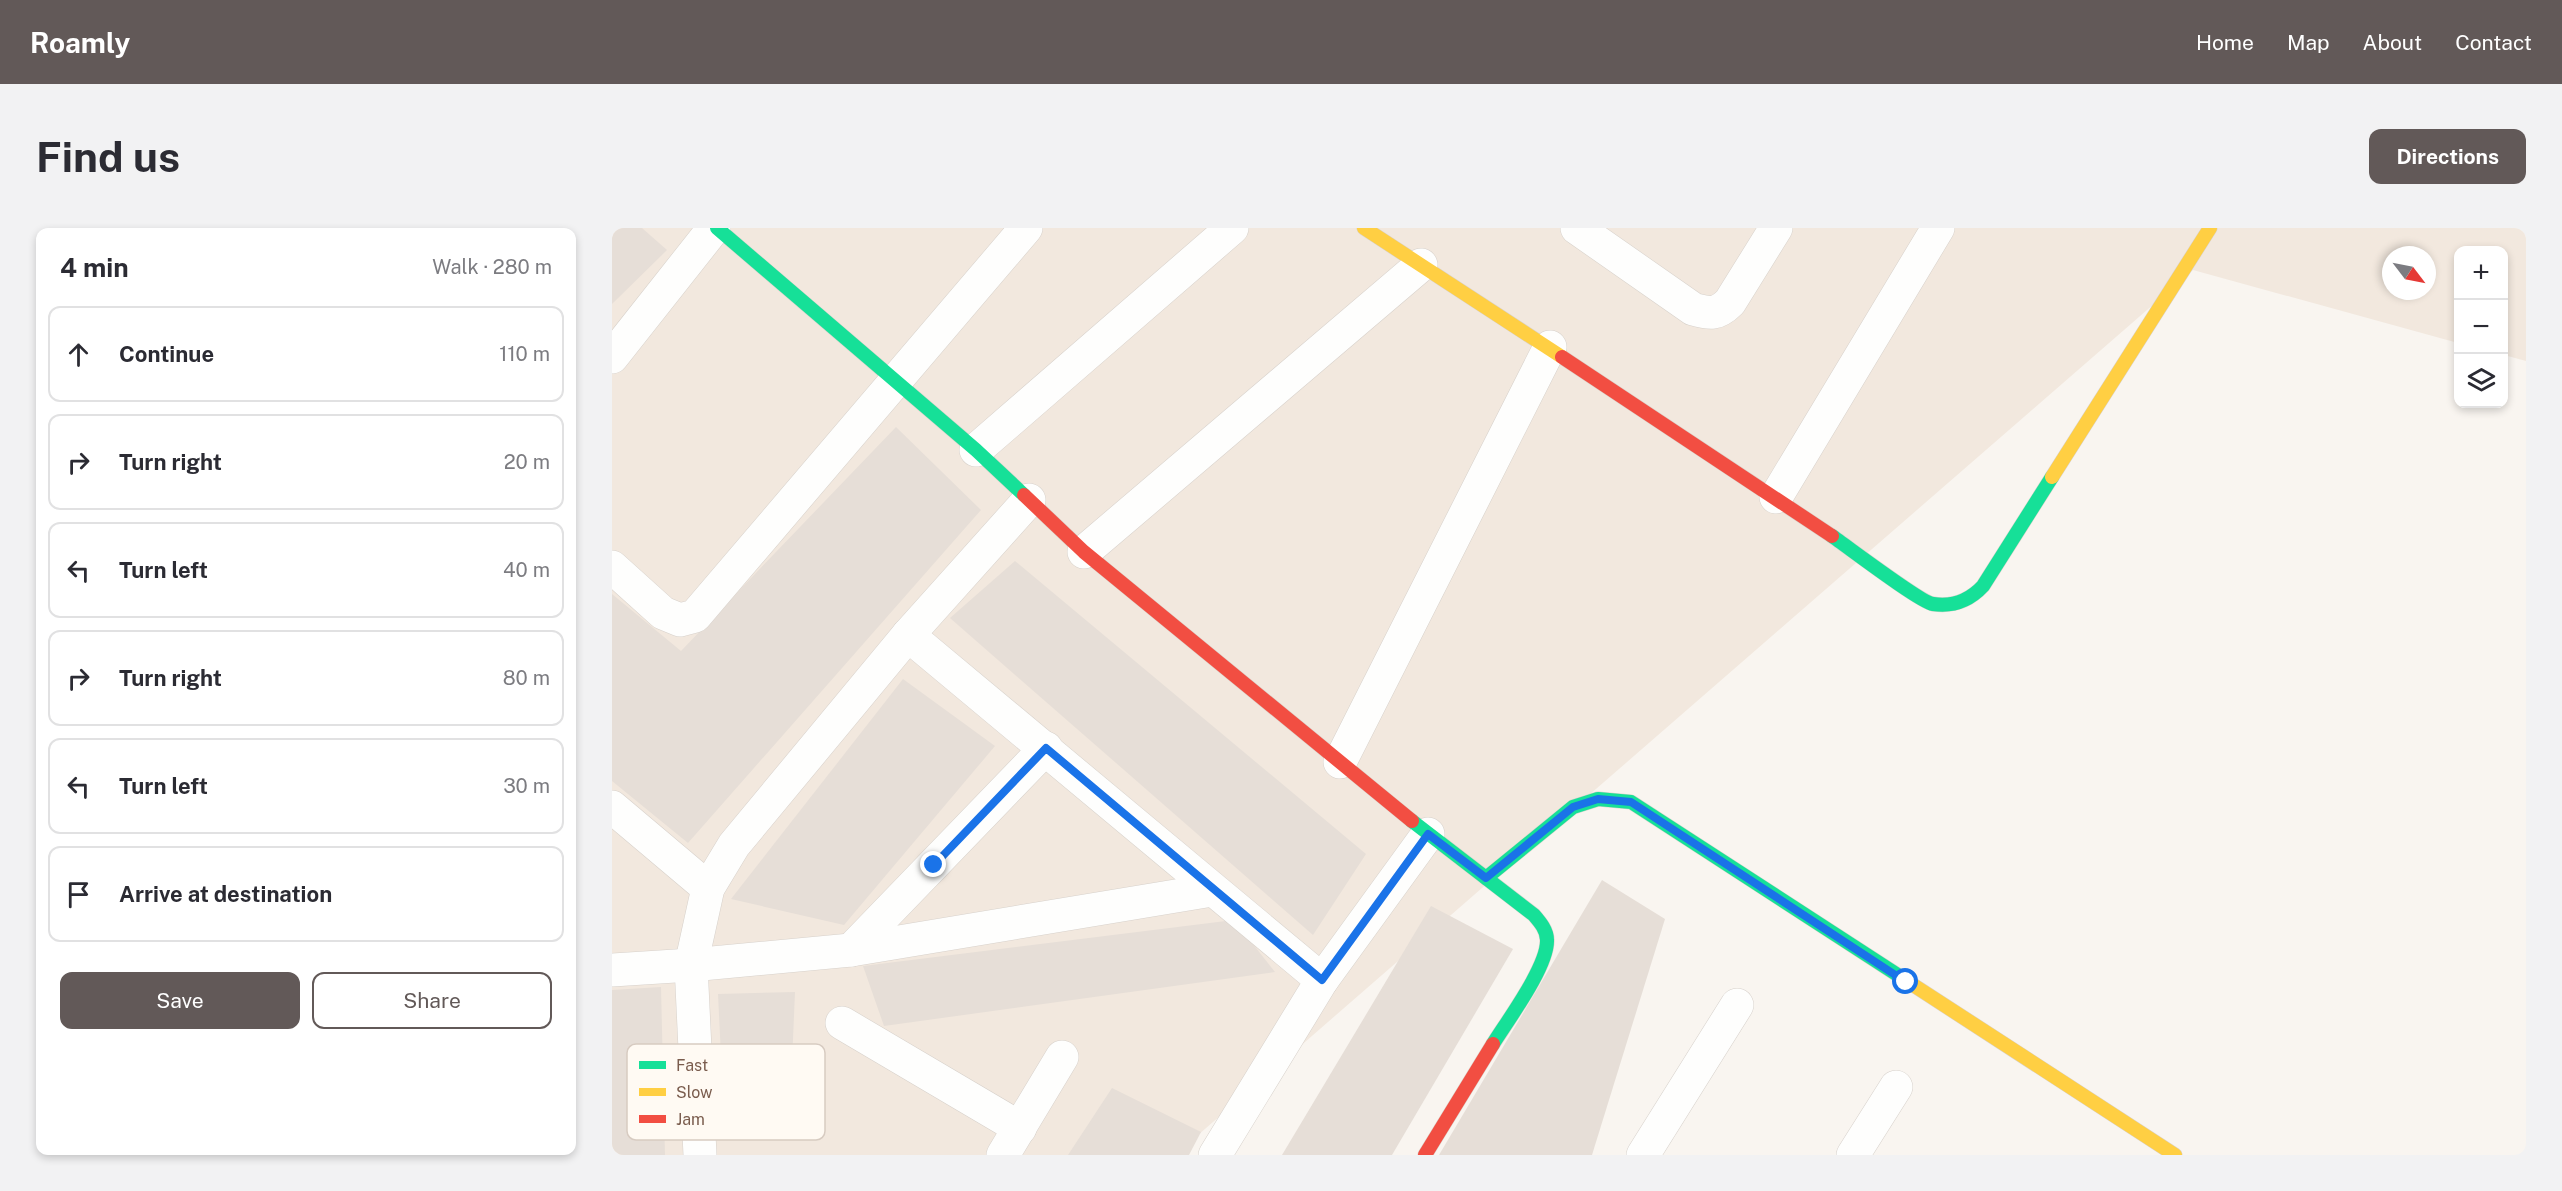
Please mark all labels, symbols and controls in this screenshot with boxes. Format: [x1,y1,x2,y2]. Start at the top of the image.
text: Roamly [30,26,130,59]
text: Home [2196,30,2254,55]
text: Map [2287,30,2330,55]
text: About [2363,30,2422,55]
text: Contact [2455,30,2532,55]
button: Directions [2369,129,2526,184]
text: Find us [36,132,180,181]
north arrow [2382,246,2436,300]
map controls [2454,246,2508,408]
button: + [2454,246,2508,300]
text: 4 min [60,252,129,283]
text: Walk · 280 m [432,255,552,279]
button: − [2454,300,2508,354]
icon: ahead [62,338,95,371]
text: Continue [119,341,214,367]
text: 110 m [499,342,550,366]
button: layers [2454,354,2508,408]
icon: right [62,446,95,479]
text: Turn right [119,449,222,475]
text: 20 m [504,450,550,474]
icon: left [62,554,95,587]
text: Turn left [119,557,208,583]
text: 40 m [503,558,550,582]
icon: right [62,662,95,695]
text: Turn right [119,665,222,691]
text: 80 m [503,666,550,690]
icon: left [62,770,95,803]
text: Turn left [119,773,208,799]
text: 30 m [503,774,550,798]
route end [920,851,946,877]
icon: arrive [62,878,95,911]
text: Arrive at destination [119,881,332,907]
route start [1892,968,1918,994]
button: Save [60,972,300,1029]
button: Share [312,972,552,1029]
legend [627,1044,825,1140]
text: Fast [676,1056,708,1075]
text: Slow [676,1083,713,1102]
text: Jam [676,1110,705,1129]

